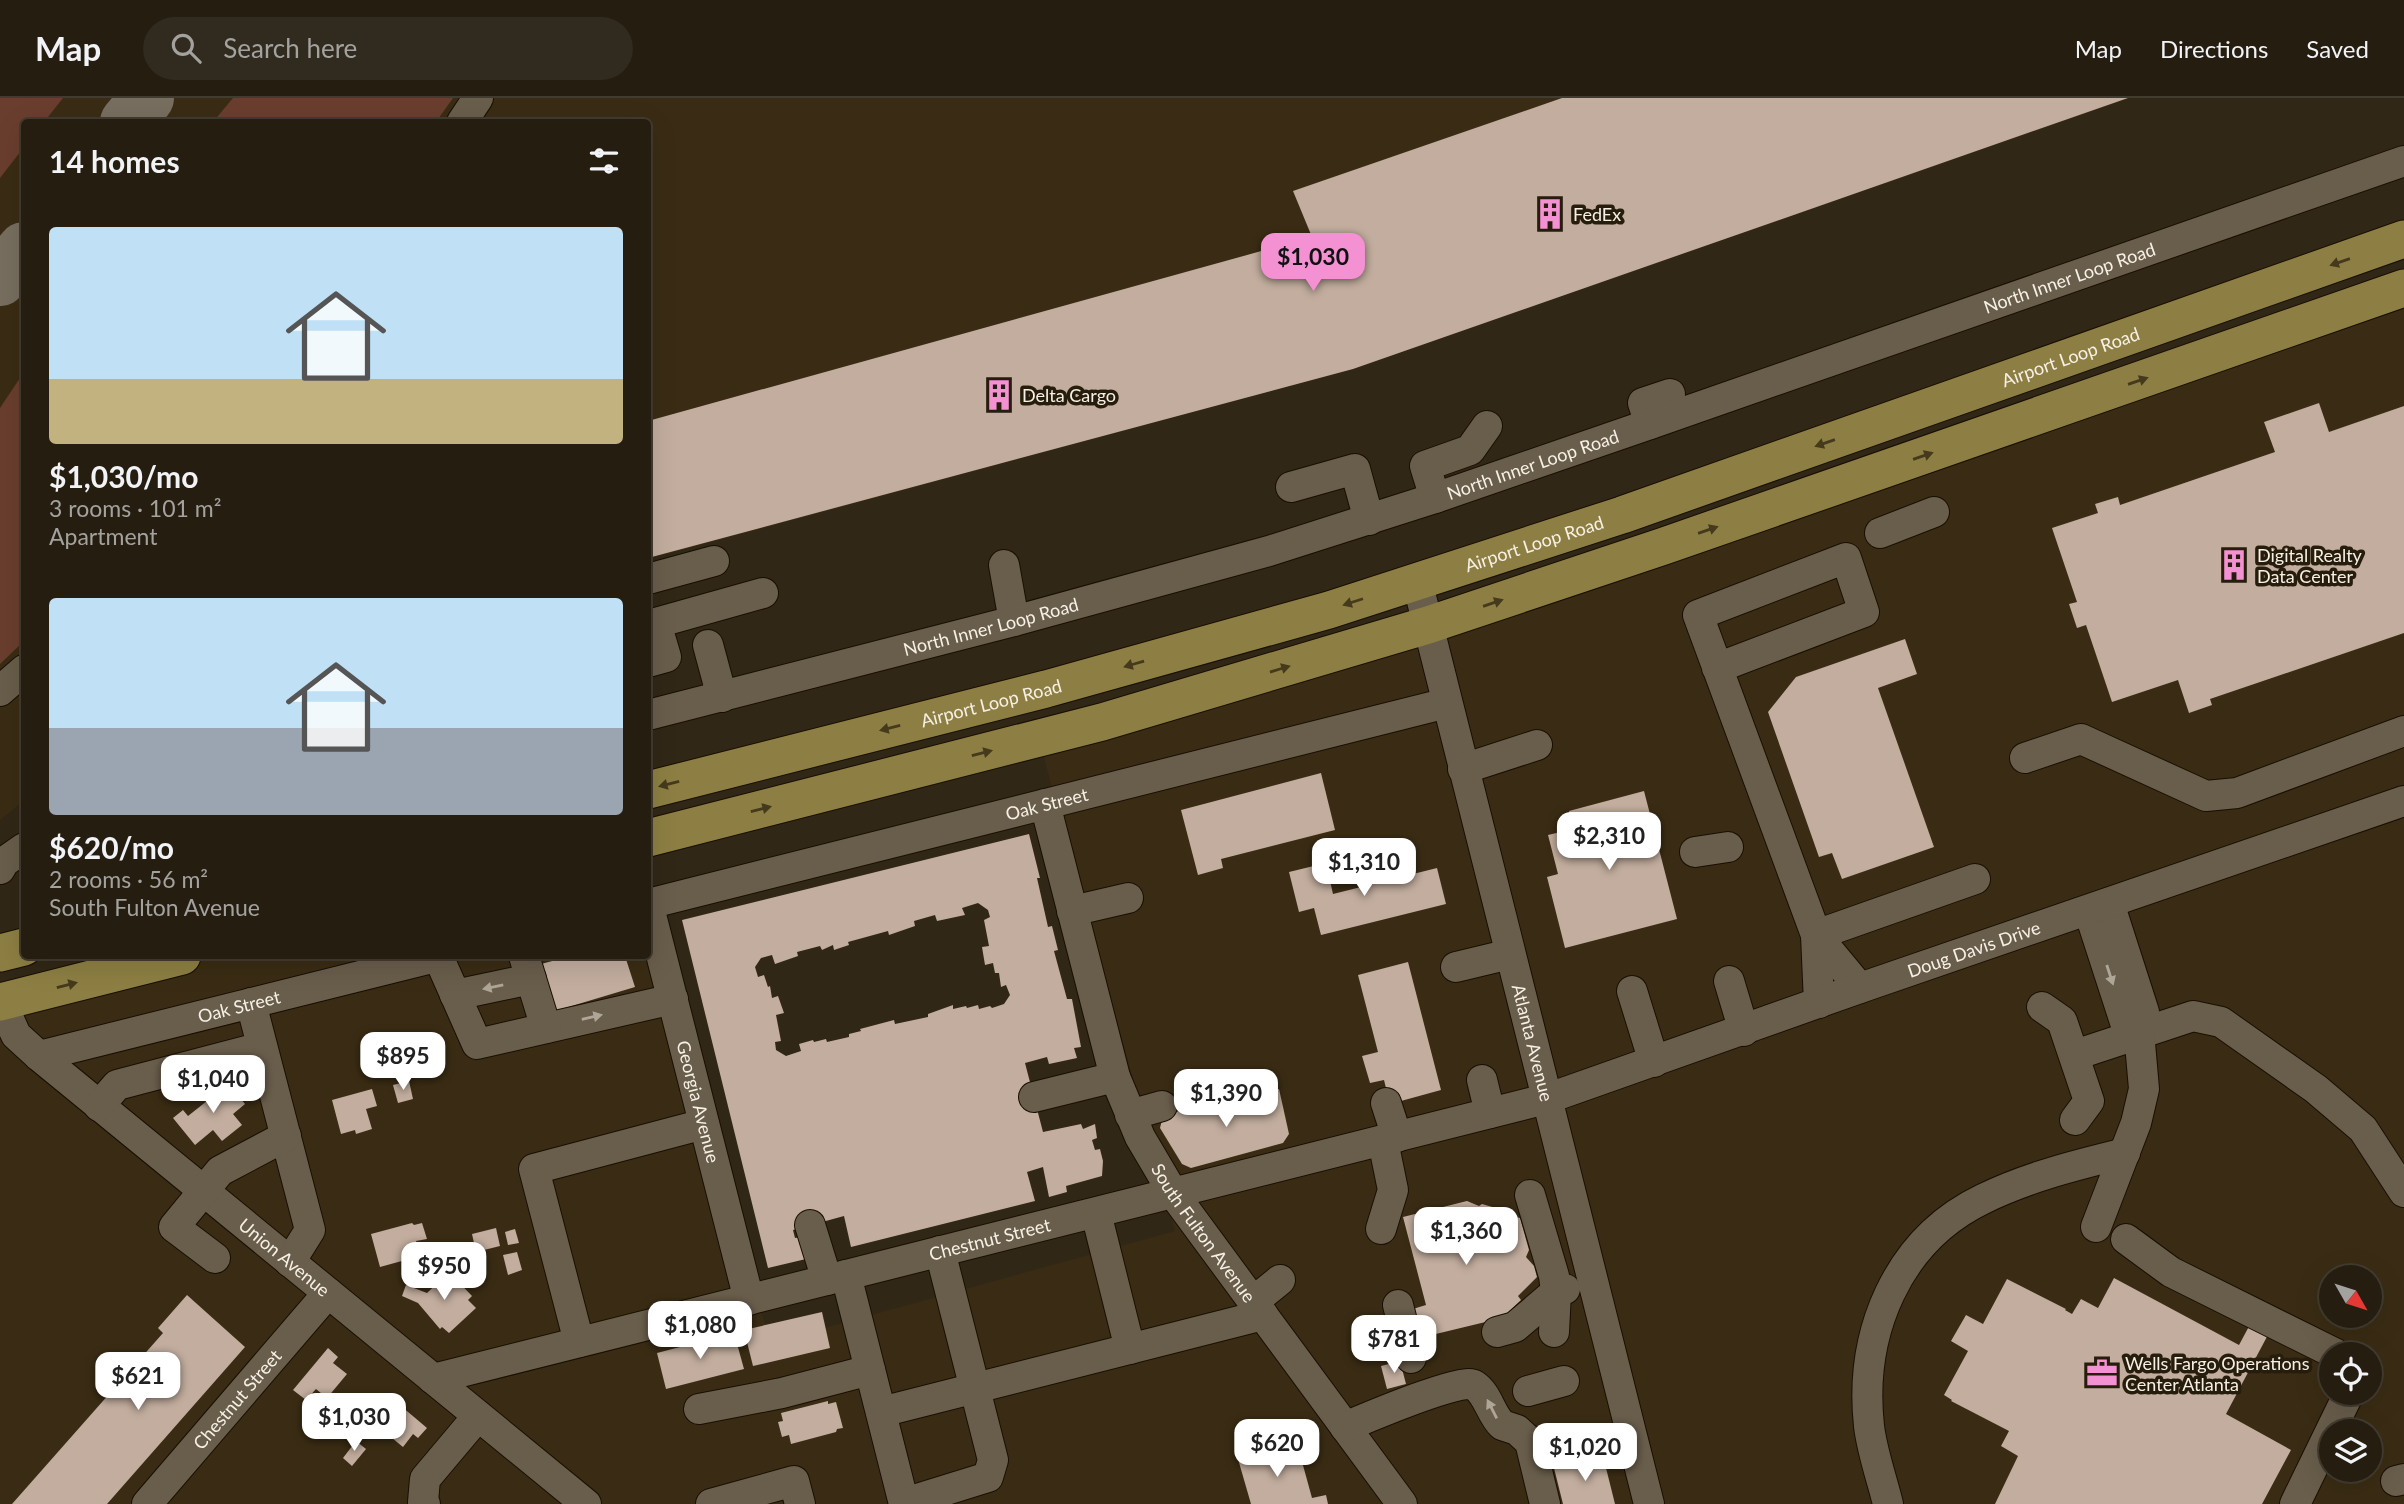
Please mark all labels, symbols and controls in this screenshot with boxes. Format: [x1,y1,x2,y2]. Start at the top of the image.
search box [143,17,633,80]
text: Map [35,28,101,68]
icon: search [167,29,205,67]
text: Search here [223,32,357,64]
text: Map [2075,34,2122,63]
text: Directions [2160,34,2268,63]
text: Saved [2306,34,2369,63]
icon: filters [585,142,623,180]
text: 14 homes [49,143,180,179]
building icon: FedEx [1533,197,1567,231]
place label: FedEx [1573,203,1621,225]
pin: $1,030 [1256,234,1370,293]
street label: North Inner Loop Road [1981,238,2158,318]
text: $1,030 [1277,242,1349,270]
one-way arrow [2329,257,2350,268]
icon: home [273,273,399,399]
street label: Airport Loop Road [1999,322,2142,391]
one-way arrow [2128,375,2149,386]
building icon: Delta Cargo [982,378,1016,412]
place label: Delta Cargo [1022,384,1116,406]
street label: North Inner Loop Road [1444,425,1622,504]
one-way arrow [1814,438,1835,449]
one-way arrow [1913,450,1934,461]
text: $1,030/mo [49,458,198,494]
text: 3 rooms · 101 m² [49,494,221,522]
street label: Airport Loop Road [1462,511,1606,576]
text: Apartment [49,522,157,550]
one-way arrow [1698,524,1719,535]
place label: Digital Realty Data Center [2257,544,2363,587]
building icon: Digital Realty Data Center [2217,548,2251,582]
street label: North Inner Loop Road [901,593,1081,660]
one-way arrow [1342,597,1363,608]
one-way arrow [1482,597,1503,608]
icon: home [273,644,399,770]
one-way arrow [1123,660,1144,670]
one-way arrow [1270,663,1291,673]
street label: Airport Loop Road [918,674,1064,731]
one-way arrow [879,723,901,734]
one-way arrow [971,747,993,758]
one-way arrow [658,779,680,790]
street label: Oak Street [1003,783,1091,825]
one-way arrow [750,803,772,814]
pin: $2,310 [1552,812,1666,872]
text: $2,310 [1573,821,1645,849]
text: $620/mo [49,829,174,865]
pin: $1,310 [1307,838,1421,898]
text: $1,310 [1328,847,1400,875]
text: 2 rooms · 56 m² [49,865,208,893]
text: South Fulton Avenue [49,893,260,921]
street label: Doug Davis Drive [1904,916,2043,982]
one-way arrow [2105,965,2115,986]
one-way arrow [56,979,78,990]
one-way arrow [482,981,504,992]
street label: Atlanta Avenue [1508,982,1558,1104]
street label: Oak Street [195,985,283,1027]
one-way arrow [581,1012,603,1023]
pin: $895 [362,1032,444,1092]
street label: Georgia Avenue [672,1038,725,1165]
text: $895 [376,1041,430,1069]
pin: $1,040 [156,1056,270,1115]
text: $1,040 [177,1064,249,1092]
pin: $1,390 [1169,1070,1283,1129]
text: $1,390 [1190,1078,1262,1106]
street label: South Fulton Avenue [1147,1159,1261,1306]
pin: $1,360 [1409,1208,1523,1267]
street label: Union Avenue [235,1213,335,1301]
street label: Chestnut Street [927,1213,1053,1265]
text: $1,360 [1430,1216,1502,1244]
pin: $950 [403,1242,485,1302]
text: $950 [417,1251,471,1279]
north arrow [2319,1265,2382,1328]
map controls [2319,1265,2382,1482]
pin: $1,080 [643,1302,757,1361]
text: $1,080 [664,1310,736,1338]
pin: $781 [1353,1316,1435,1375]
text: $781 [1367,1324,1421,1352]
button: locate [2319,1342,2382,1405]
street label: Chestnut Street [188,1344,286,1454]
pin: $621 [97,1352,179,1412]
place label: Wells Fargo Operations Center Atlanta [2125,1352,2310,1395]
office icon: Wells Fargo Operations Center Atlanta [2085,1356,2119,1390]
text: $621 [111,1361,165,1389]
pin: $1,030 [297,1394,411,1453]
one-way arrow [1486,1399,1497,1419]
text: $1,030 [318,1402,390,1430]
button: layers [2319,1419,2382,1482]
pin: $620 [1236,1420,1318,1479]
pin: $1,020 [1528,1424,1642,1483]
text: $620 [1250,1428,1304,1456]
text: $1,020 [1549,1432,1621,1460]

